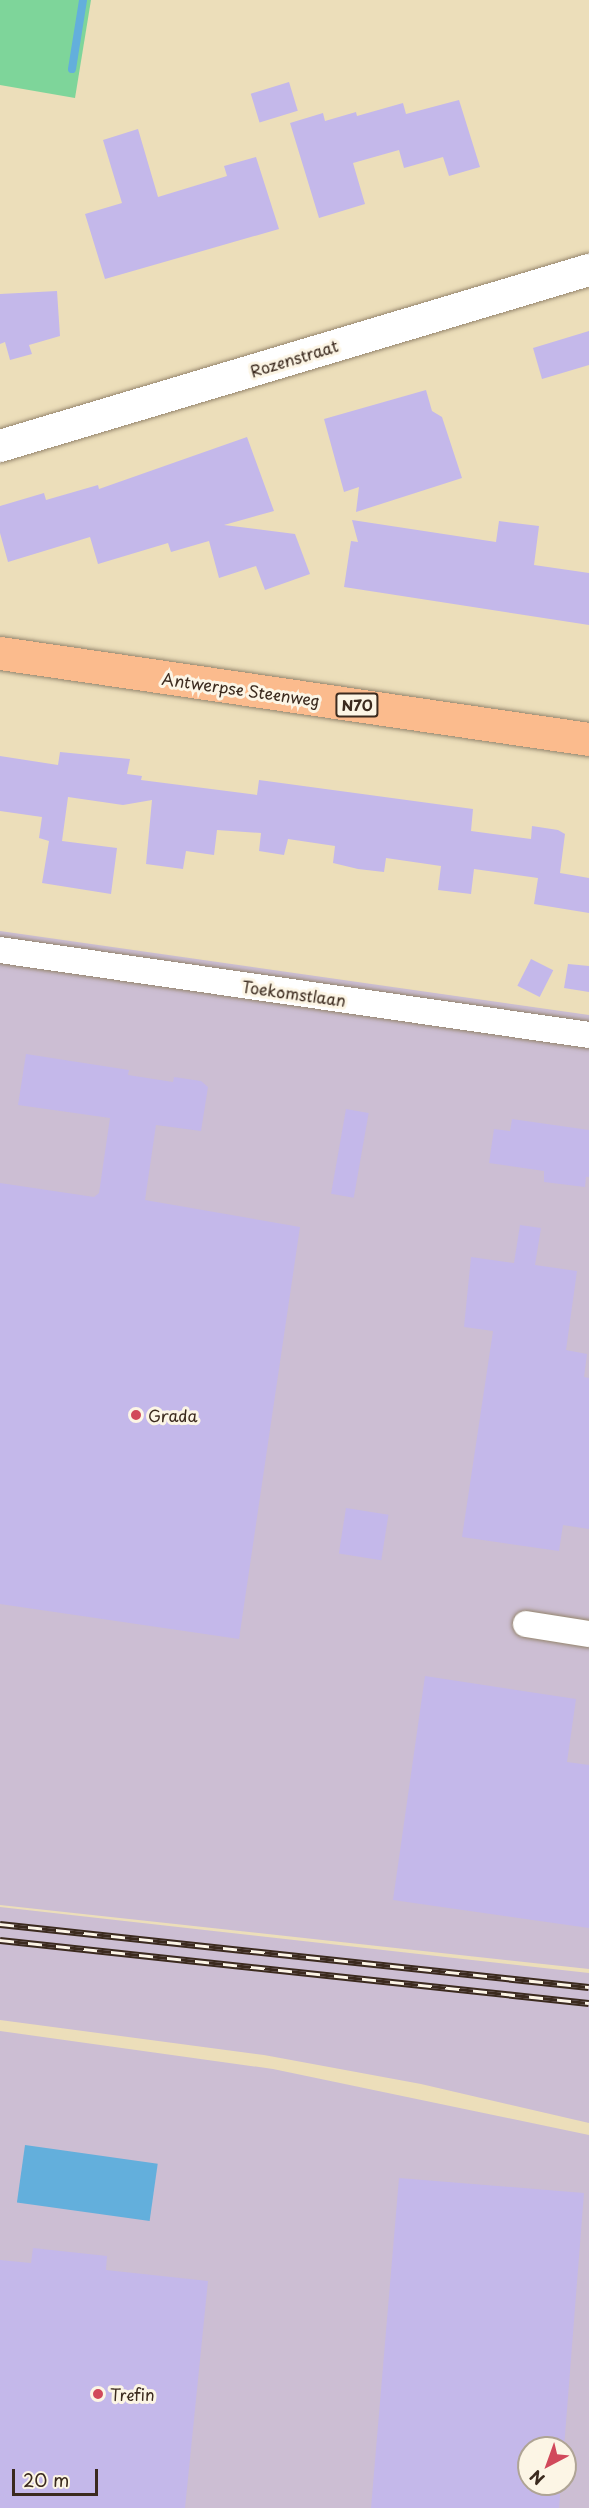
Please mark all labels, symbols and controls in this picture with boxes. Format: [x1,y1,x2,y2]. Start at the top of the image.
street label: Rozenstraat [248,336,340,380]
street label: Antwerpse Steenweg [160,668,322,710]
road number: N70 [334,693,380,717]
street label: Toekomstlaan [241,976,347,1010]
place label: Grada [148,1405,197,1425]
marker: Grada [129,1408,143,1422]
place label: Trefin [110,2384,155,2404]
marker: Trefin [91,2387,105,2401]
north arrow [517,2436,577,2496]
scale bar [15,2457,100,2495]
text: N [524,2465,549,2491]
text: 20 m [23,2466,69,2493]

